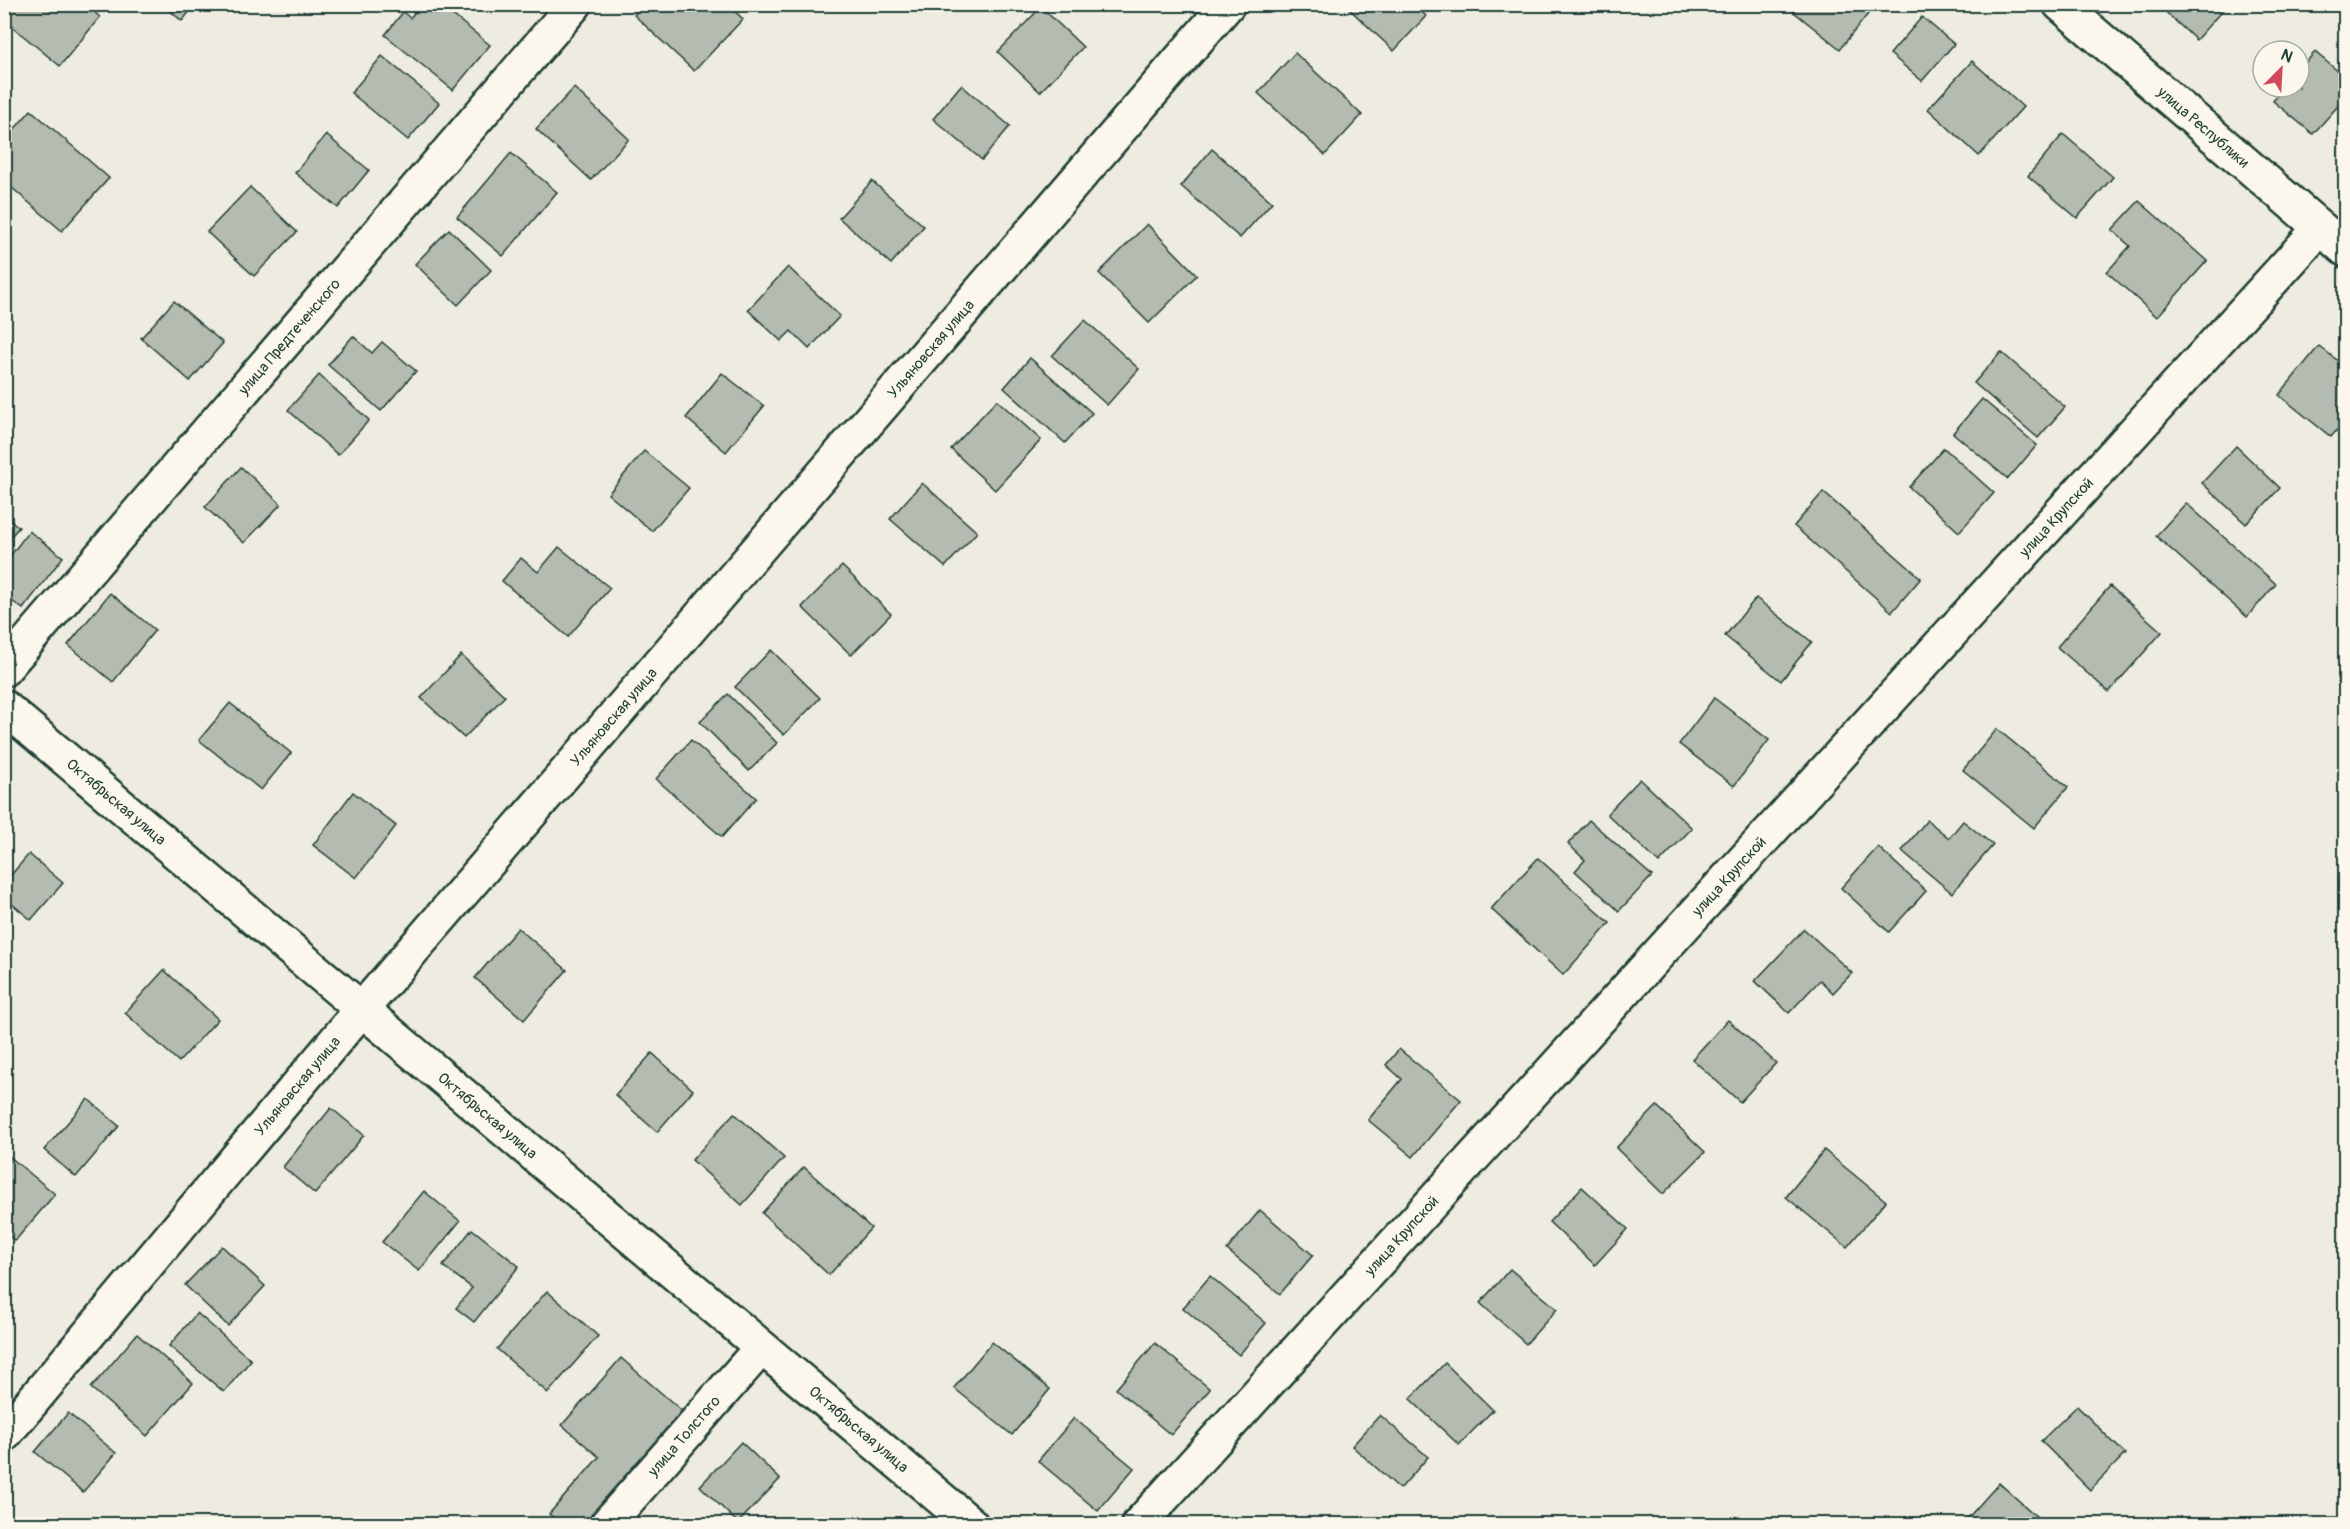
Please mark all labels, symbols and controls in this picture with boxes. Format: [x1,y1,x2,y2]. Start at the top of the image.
north arrow [2251,39,2311,99]
text: N [2278,45,2296,68]
street label: улица Республики [2153,82,2253,172]
street label: улица Предтеченского [234,275,344,399]
street label: Ульяновская улица [883,296,979,402]
street label: улица Крупской [2015,474,2097,562]
street label: Ульяновская улица [566,664,661,770]
street label: Октябрьская улица [63,754,170,849]
street label: улица Крупской [1687,833,1770,921]
street label: Ульяновская улица [250,1032,345,1139]
street label: Октябрьская улица [434,1068,541,1163]
street label: улица Крупской [1360,1192,1443,1280]
street label: Октябрьская улица [805,1382,912,1477]
street label: улица Толстого [643,1392,724,1481]

